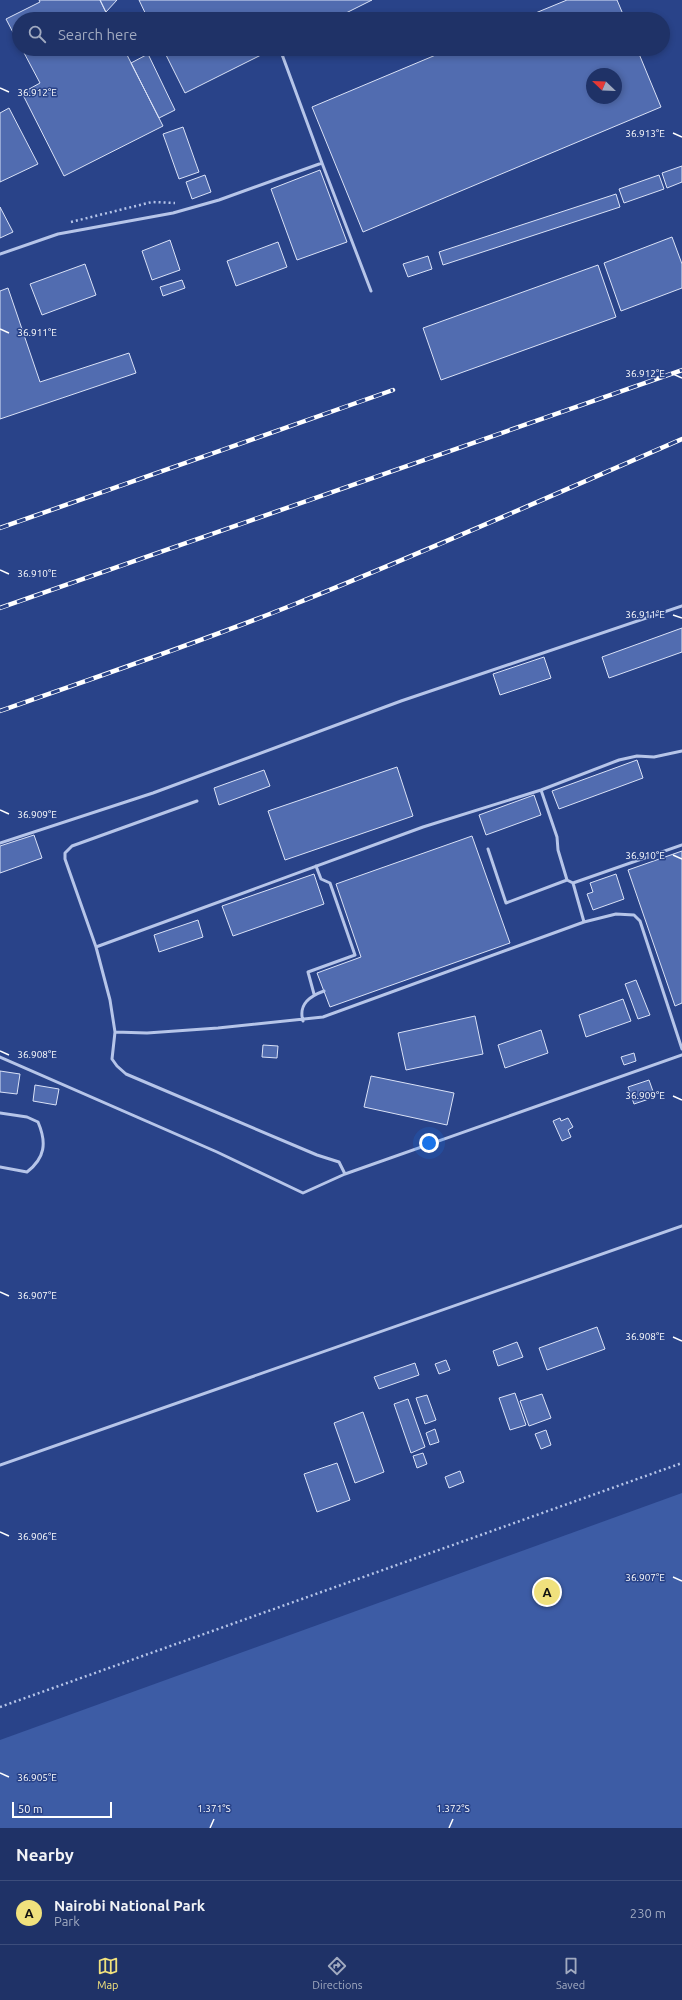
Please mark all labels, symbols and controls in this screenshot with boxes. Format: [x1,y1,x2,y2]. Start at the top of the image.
search box [12,12,670,56]
icon: search [26,23,48,45]
text: Search here [58,26,137,43]
north arrow [586,68,622,104]
text: 36.912°E [17,87,57,98]
text: 36.913°E [625,128,665,139]
text: 36.911°E [17,327,57,338]
text: 36.912°E [625,368,665,379]
text: 36.910°E [17,568,57,579]
text: 36.911°E [625,609,665,620]
text: 36.909°E [17,809,57,820]
text: 36.910°E [625,850,665,861]
text: 36.908°E [17,1049,57,1060]
text: 36.909°E [625,1090,665,1101]
your location [419,1133,439,1153]
text: 36.907°E [17,1290,57,1301]
text: 36.908°E [625,1331,665,1342]
text: 36.906°E [17,1531,57,1542]
text: 36.907°E [625,1572,665,1583]
pin: A [534,1577,560,1607]
text: 36.905°E [17,1772,57,1783]
scale bar [12,1800,112,1819]
text: 50 m [18,1803,42,1815]
text: 1.371°S [197,1803,231,1814]
text: 1.372°S [436,1803,470,1814]
text: Nearby [16,1845,74,1864]
text: Nairobi National Park [54,1897,205,1914]
text: A [24,1906,34,1920]
text: 230 m [630,1906,666,1920]
text: Park [54,1914,80,1928]
tab: Map [97,1955,119,1991]
tab: Directions [312,1955,362,1991]
tab: Saved [556,1955,585,1991]

